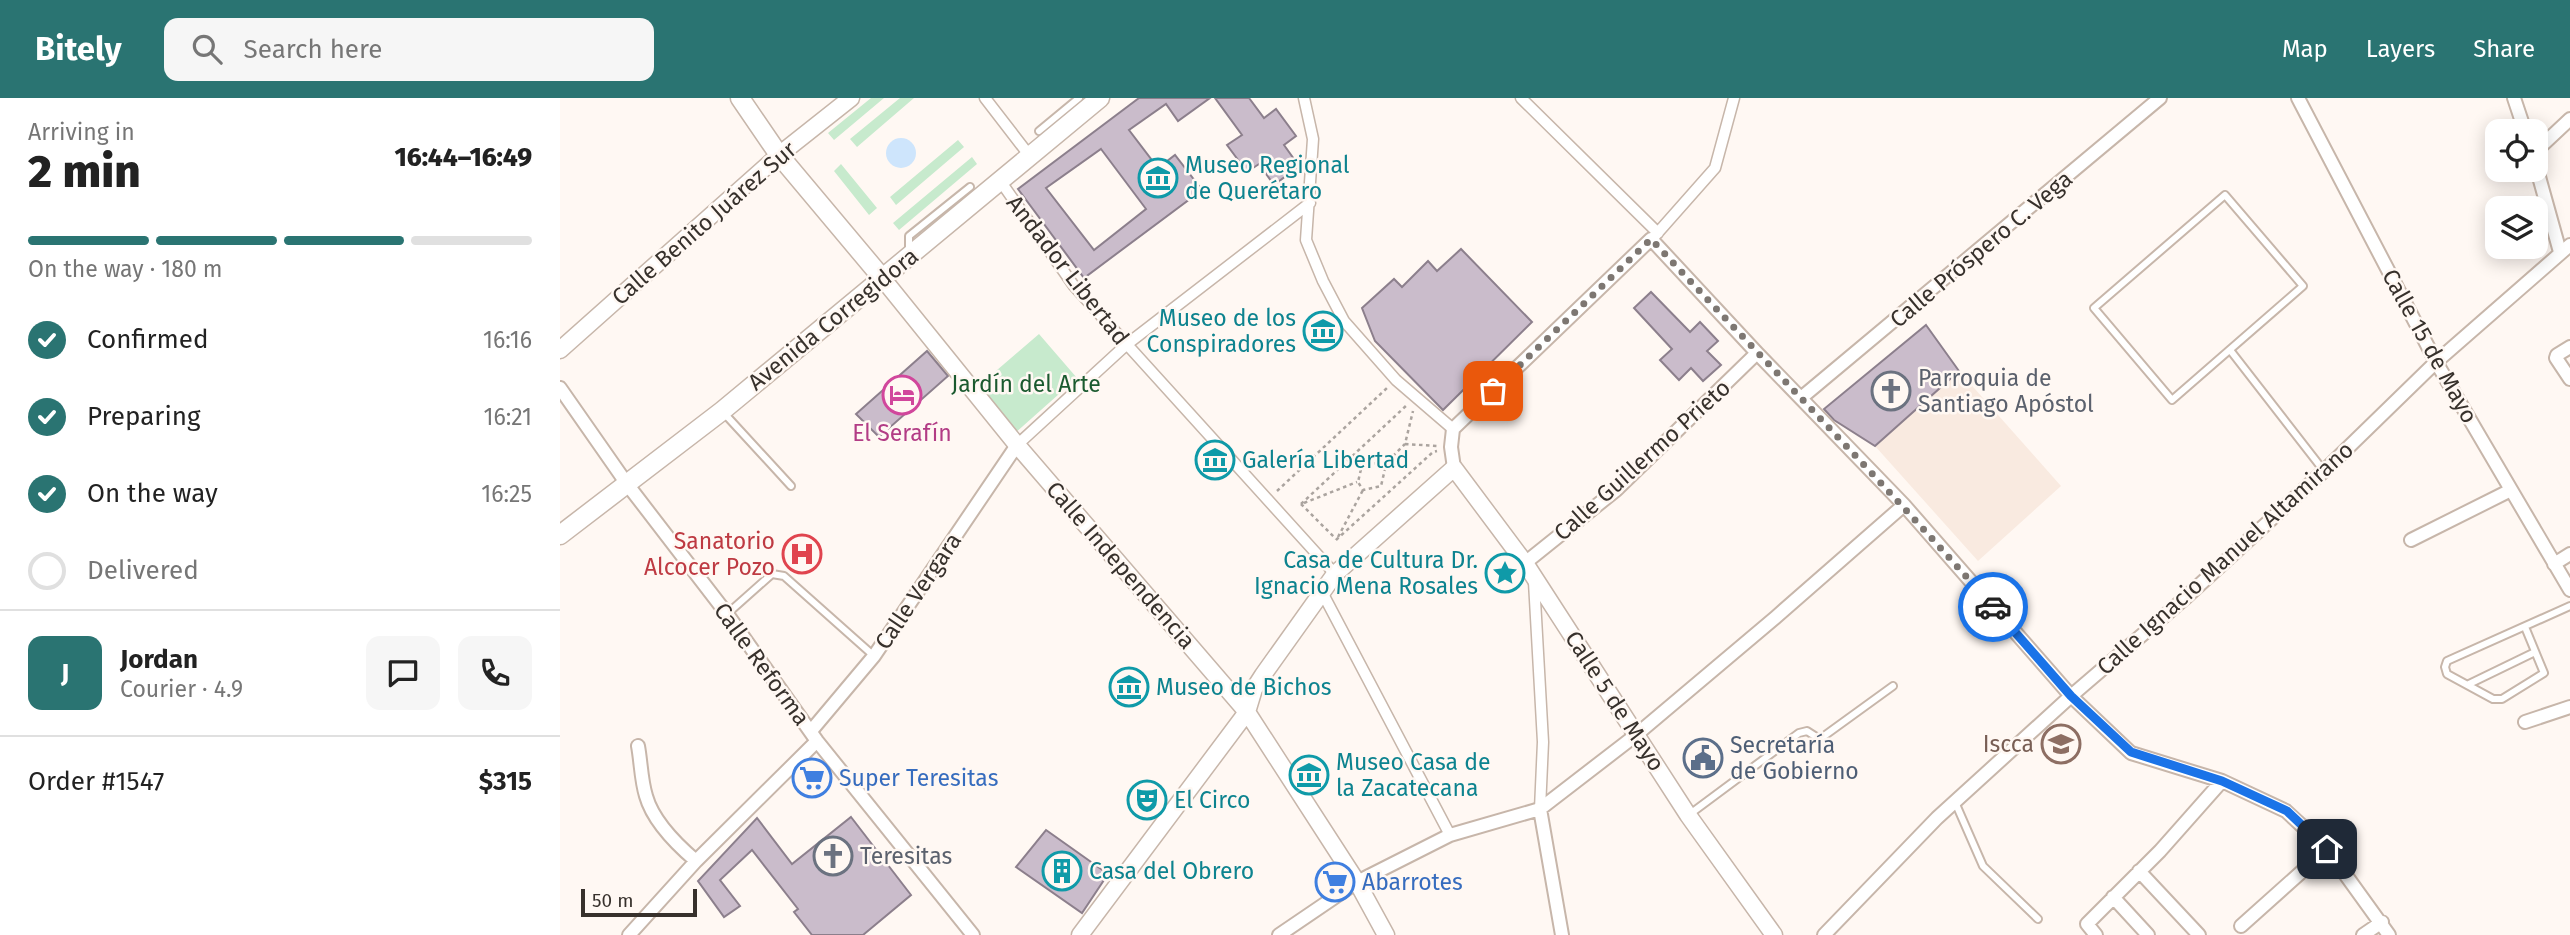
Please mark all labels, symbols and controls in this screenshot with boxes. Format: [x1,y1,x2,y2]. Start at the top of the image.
search box [164,18,654,81]
text: Bitely [35,29,122,69]
icon: search [188,30,226,68]
text: Search here [244,34,382,65]
text: Map [2282,35,2328,63]
text: Layers [2366,35,2435,63]
text: Share [2473,35,2535,63]
text: Arriving in [28,118,135,146]
map controls [2485,119,2548,259]
button: locate [2485,119,2548,182]
street label: Calle Benito Juárez Sur [606,135,802,311]
text: 16:44–16:49 [395,142,532,173]
text: 2 min [28,144,141,199]
place label: Museo Regional de Querétaro [1185,151,1350,205]
museum icon: Museo Regional de Querétaro [1137,157,1179,199]
street label: Calle Próspero C. Vega [1884,165,2078,333]
street label: Andador Libertad [1001,189,1135,351]
button: layers [2485,196,2548,259]
street label: Avenida Corregidora [742,242,924,396]
text: On the way · 180 m [28,255,223,283]
street label: Calle 15 de Mayo [2376,264,2484,428]
place label: Museo de los Conspiradores [1147,304,1296,358]
museum icon: Museo de los Conspiradores [1302,310,1344,352]
icon: check [28,321,66,359]
text: Confirmed [87,324,208,355]
text: 16:16 [483,326,532,354]
pin [1463,361,1523,421]
place label: Parroquia de Santiago Apóstol [1918,364,2094,418]
park label: Jardín del Arte [951,370,1101,398]
church icon: Parroquia de Santiago Apóstol [1870,370,1912,412]
icon: bag [1474,372,1512,410]
street label: Calle Guillermo Prieto [1548,373,1736,547]
hotel icon: El Serafín [881,374,923,416]
icon: check [28,398,66,436]
text: Preparing [87,401,200,432]
text: 16:21 [483,403,532,431]
place label: El Serafín [852,419,952,447]
street label: Calle Ignacio Manuel Altamirano [2091,435,2359,681]
museum icon: Galería Libertad [1194,439,1236,481]
place label: Galería Libertad [1242,446,1409,474]
icon: check [28,475,66,513]
street label: Calle Independencia [1041,475,1201,655]
text: On the way [87,478,218,509]
text: 16:25 [481,480,532,508]
place label: Sanatorio Alcocer Pozo [644,527,775,581]
street label: Calle Vergara [869,527,967,655]
hospital icon: Sanatorio Alcocer Pozo [781,533,823,575]
place label: Casa de Cultura Dr. Ignacio Mena Rosales [1254,546,1478,600]
place icon: Casa de Cultura Dr. Ignacio Mena Rosales [1484,552,1526,594]
text: Delivered [87,555,199,586]
courier [1958,572,2028,642]
icon: car [1974,588,2012,626]
street label: Calle Reforma [708,597,816,731]
street label: Calle 5 de Mayo [1559,626,1671,776]
button: chat [366,636,440,710]
button: phone [458,636,532,710]
text: Jordan [120,644,198,675]
text: J [61,658,69,689]
museum icon: Museo de Bichos [1108,666,1150,708]
place label: Museo de Bichos [1156,673,1332,701]
text: Courier · 4.9 [120,675,243,703]
school or university icon: Iscca [2040,723,2082,765]
place label: Iscca [1983,730,2034,758]
place label: Secretaría de Gobierno [1730,731,1859,785]
public building icon: Secretaría de Gobierno [1682,737,1724,779]
place label: Museo Casa de la Zacatecana [1336,748,1490,802]
museum icon: Museo Casa de la Zacatecana [1288,754,1330,796]
supermarket icon: Super Teresitas [791,757,833,799]
place label: Super Teresitas [839,764,998,792]
text: Order #1547 [28,766,164,797]
text: $315 [479,766,532,797]
theatre icon: El Circo [1126,779,1168,821]
place label: El Circo [1174,786,1251,814]
pin [2297,819,2357,879]
icon: home [2308,830,2346,868]
church icon: Teresitas [812,835,854,877]
place label: Teresitas [860,842,952,870]
building icon: Casa del Obrero [1041,850,1083,892]
place label: Casa del Obrero [1089,857,1254,885]
supermarket icon: Abarrotes [1314,861,1356,903]
place label: Abarrotes [1362,868,1463,896]
scale bar [581,886,696,918]
text: 50 m [592,889,633,912]

